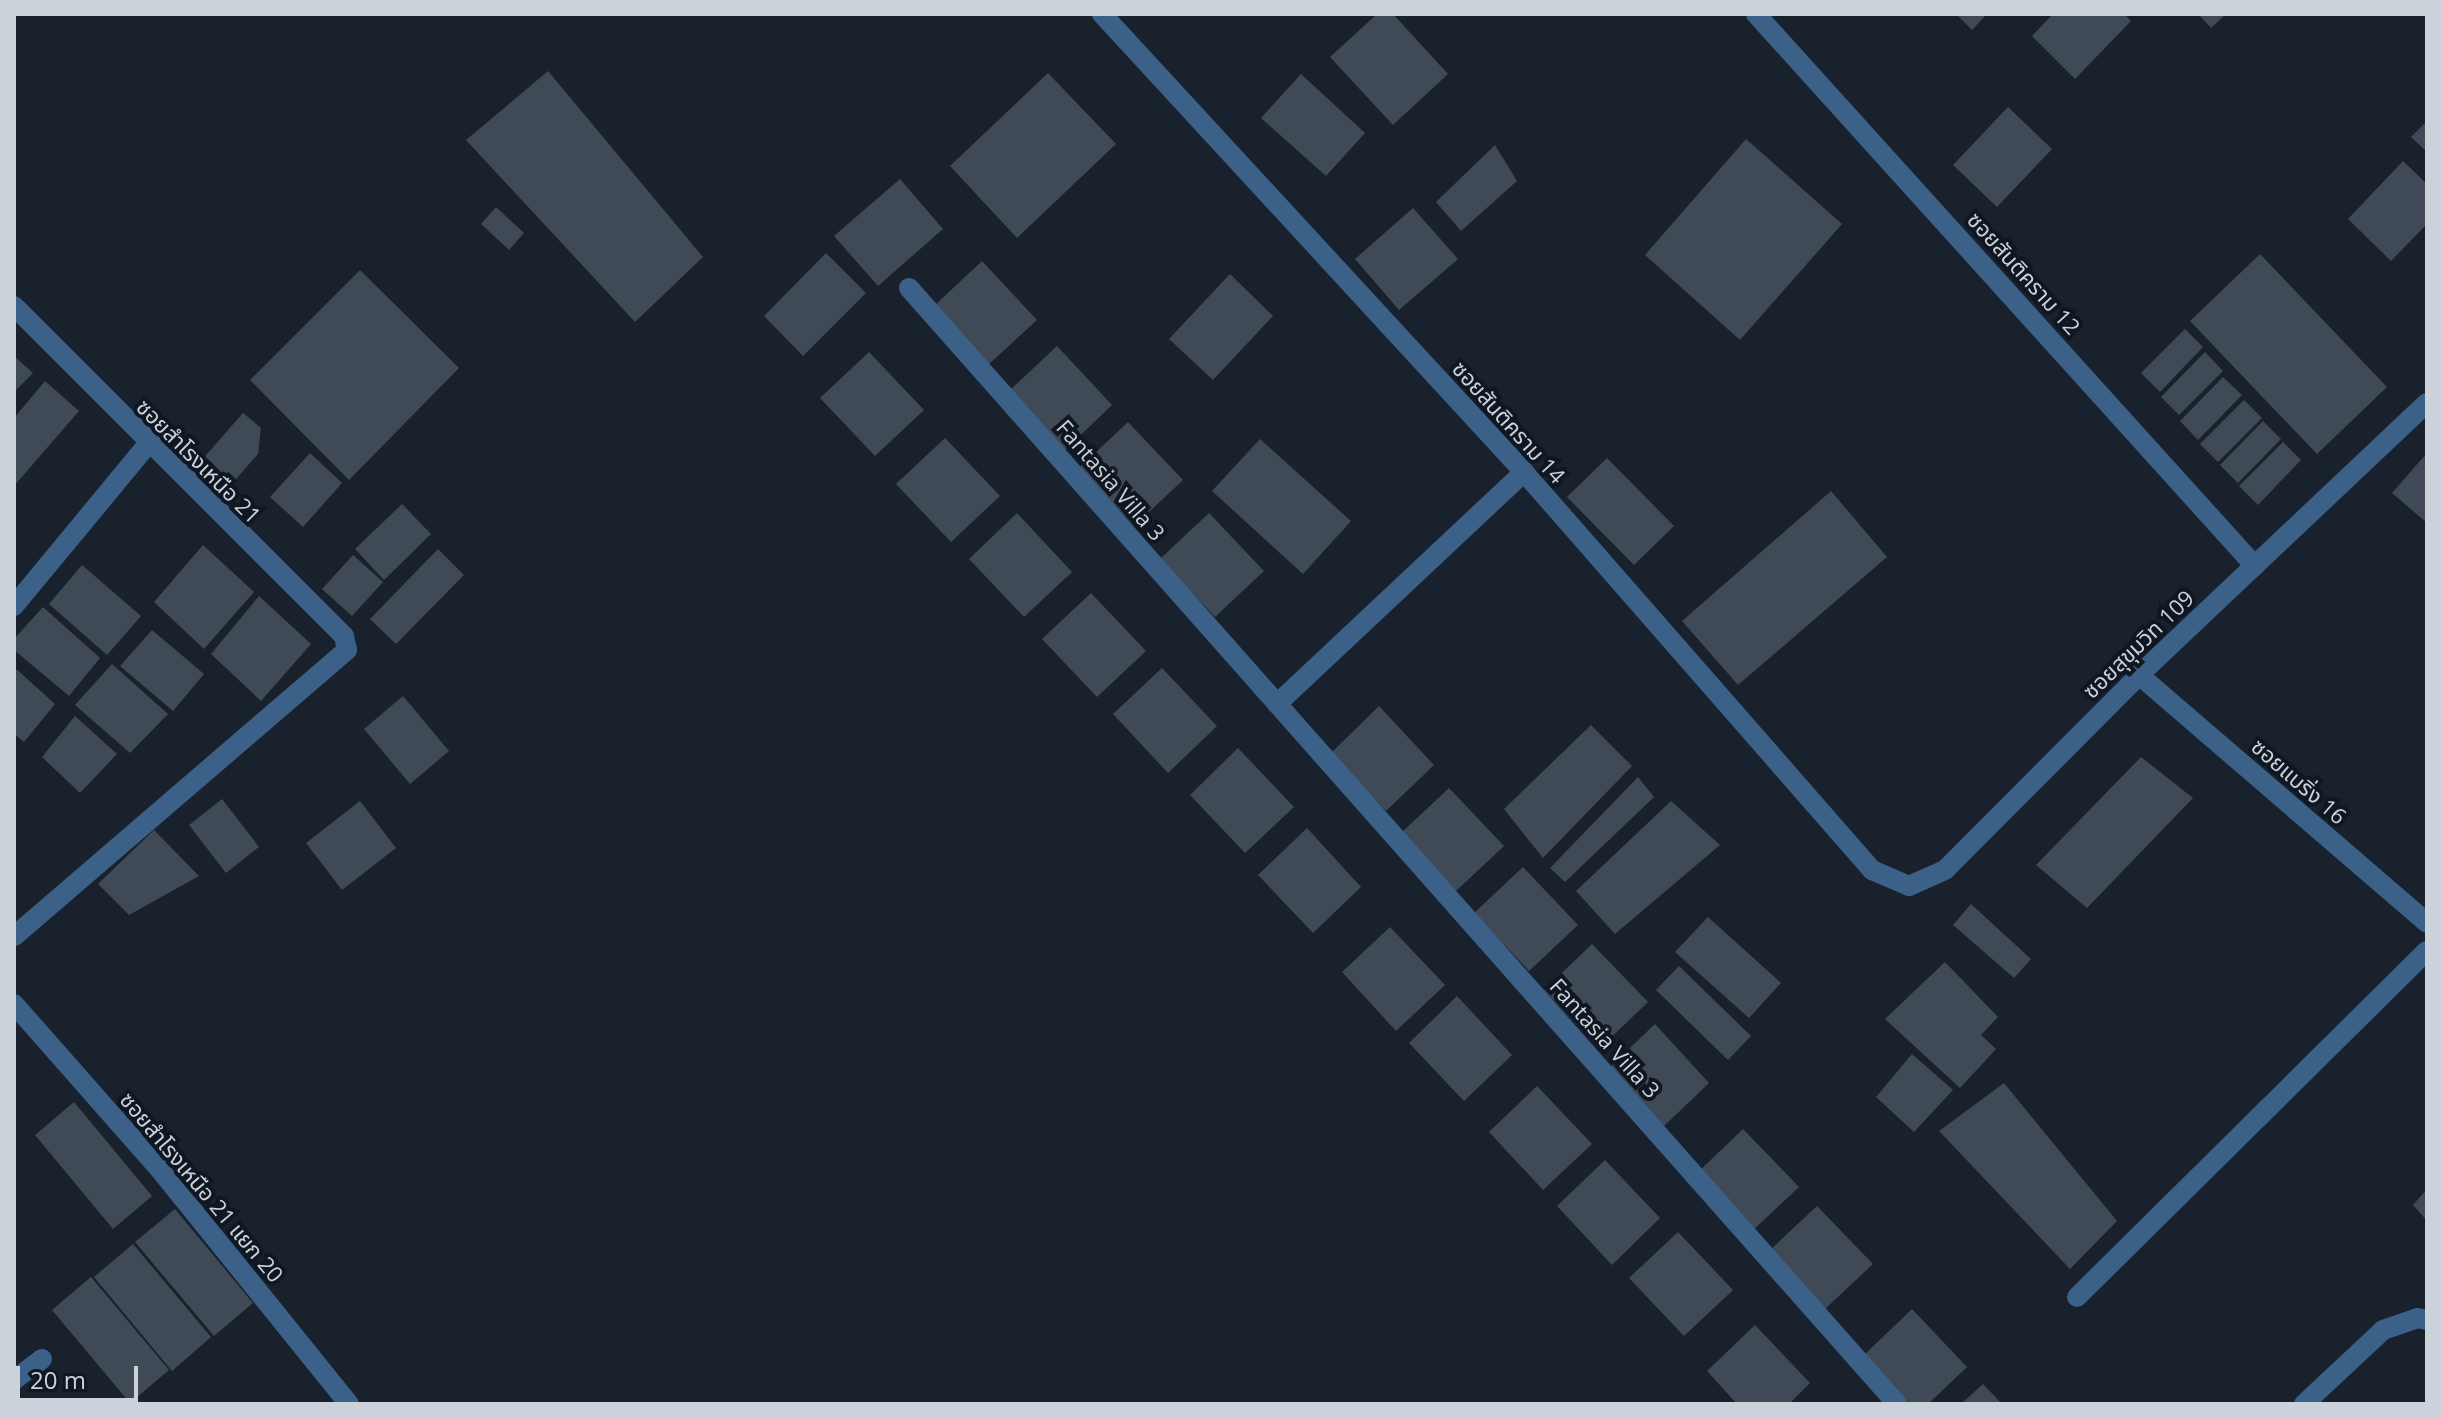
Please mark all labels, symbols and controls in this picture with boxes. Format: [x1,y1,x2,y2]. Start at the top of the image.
street label: ซอยสันติคราม 12 [1962,206,2086,340]
street label: ซอยสันติคราม 14 [1447,355,1571,489]
street label: ซอยสำโรงเหนือ 21 [131,393,267,529]
street label: Fantasia Villa 3 [1051,414,1171,546]
street label: ซอยสุขุมวิท 109 [2077,585,2199,703]
street label: ซอยแบริ่ง 16 [2246,733,2352,829]
street label: Fantasia Villa 3 [1545,973,1665,1103]
street label: ซอยสำโรงเหนือ 21 แยก 20 [115,1087,289,1287]
scale bar [20,1350,142,1400]
text: 20 m [30,1363,86,1396]

